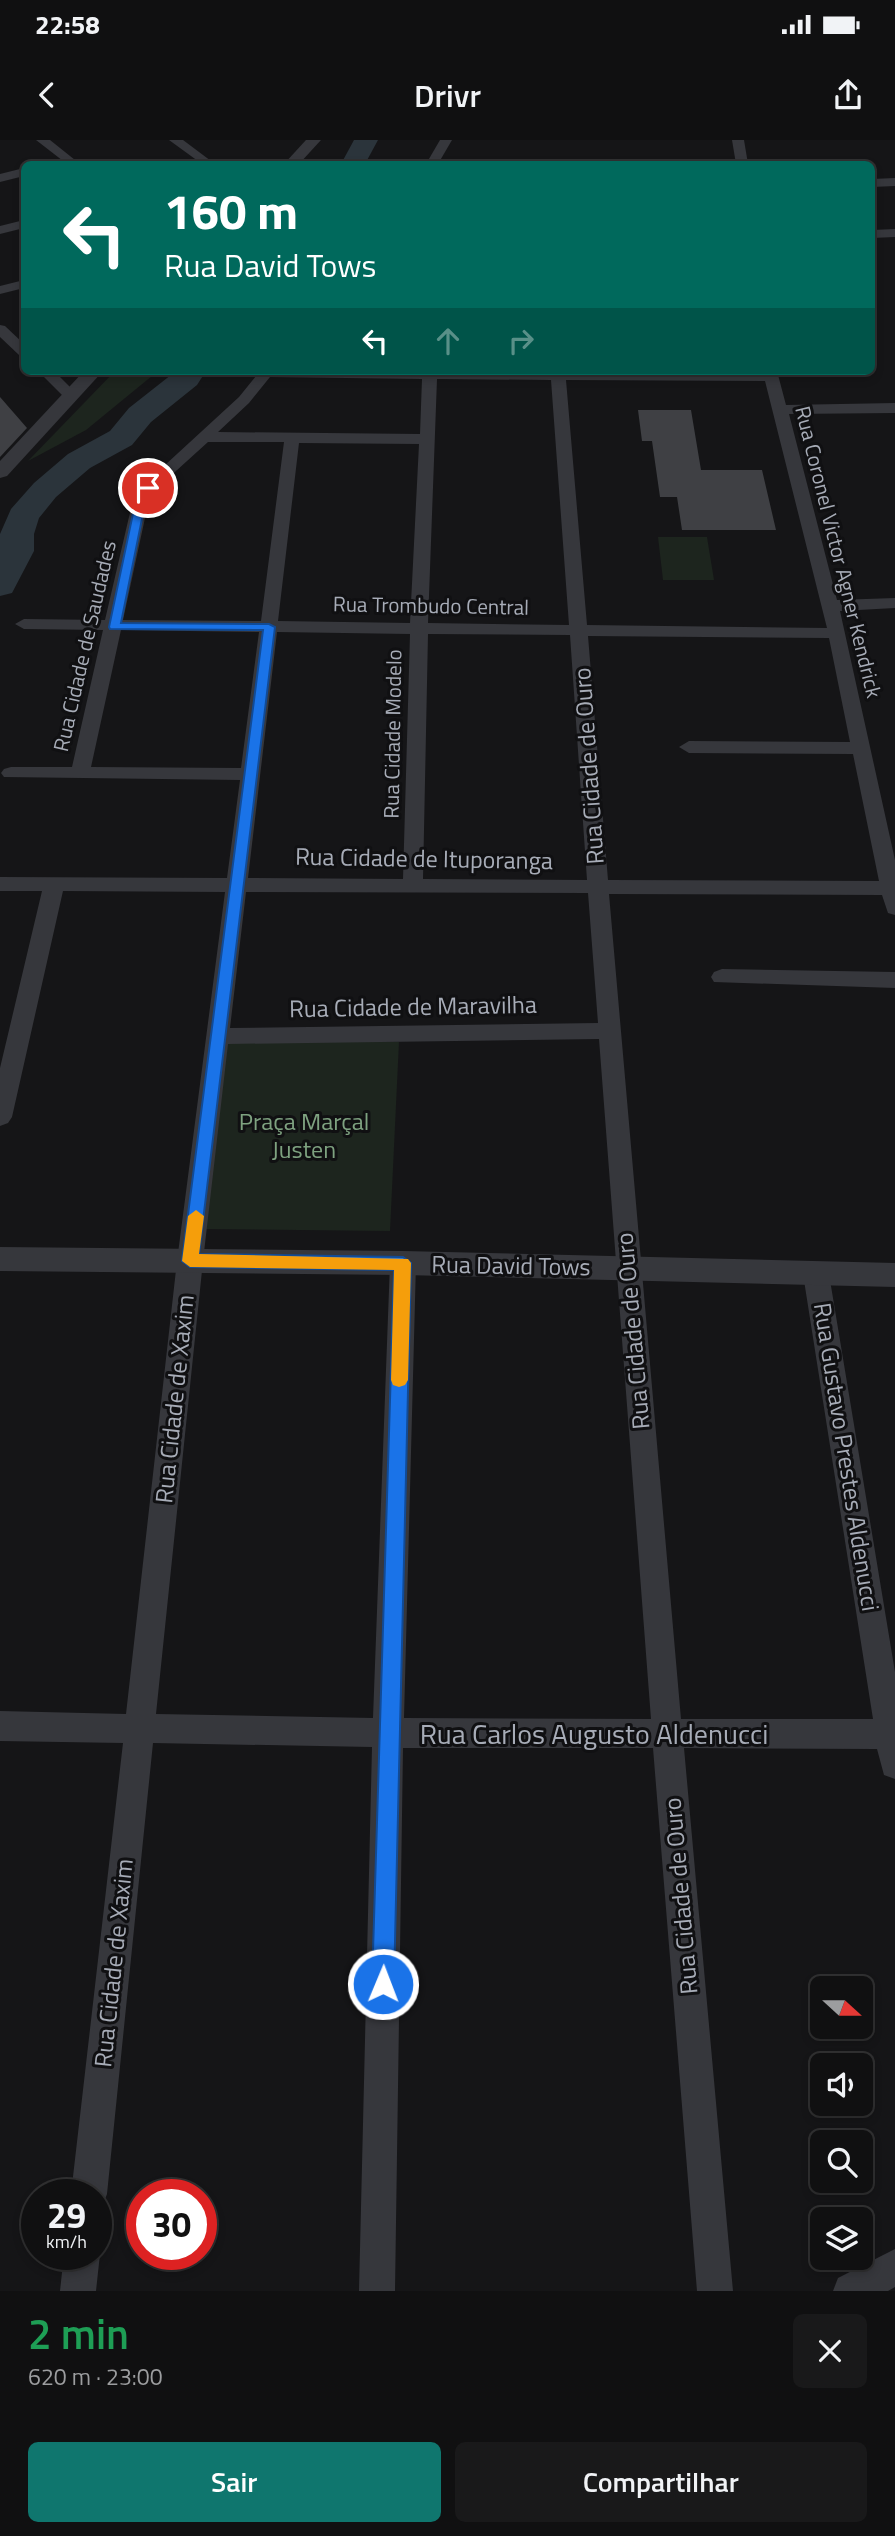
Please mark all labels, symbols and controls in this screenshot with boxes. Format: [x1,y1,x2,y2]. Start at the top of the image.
text: 22:58 [35,5,100,44]
text: Drivr [414,71,481,119]
icon: back [28,76,66,114]
icon: share [829,76,867,114]
text: 160 m [164,173,298,248]
icon: left [49,189,140,280]
text: Rua David Tows [164,241,376,289]
icon: left [356,322,394,360]
icon: ahead [429,322,467,360]
icon: right [502,322,540,360]
street label: Rua Coronel Victor Agner Kendrick [787,402,891,701]
pin [118,458,178,518]
icon: arrive [129,469,167,507]
street label: Rua Cidade de Saudades [44,537,124,754]
street label: Rua Trombudo Central [333,587,529,623]
street label: Rua Cidade Modelo [375,649,409,819]
street label: Rua Cidade de Ouro [563,666,613,866]
street label: Rua Cidade de Ituporanga [295,838,553,878]
street label: Rua Cidade de Maravilha [289,986,537,1026]
park label: Praça Marçal Justen [239,1103,369,1167]
street label: Rua Cidade de Ouro [605,1231,659,1431]
street label: Rua David Tows [431,1246,591,1284]
street label: Rua Cidade de Xaxim [145,1293,203,1505]
street label: Rua Gustavo Prestes Aldenucci [805,1300,889,1614]
street label: Rua Carlos Augusto Aldenucci [420,1712,768,1755]
street label: Rua Cidade de Ouro [653,1796,707,1996]
street label: Rua Cidade de Xaxim [84,1857,142,2069]
position arrow [346,1947,420,2021]
north arrow [810,1976,873,2039]
map controls [810,1976,873,2270]
button: sound [810,2053,873,2116]
button: search [810,2130,873,2193]
speed limit sign: 30 [126,2179,217,2270]
text: 29 [47,2188,86,2242]
button: layers [810,2207,873,2270]
text: km/h [46,2228,87,2255]
text: 2 min [28,2301,129,2365]
button: close [793,2314,867,2388]
text: 620 m · 23:00 [28,2359,163,2394]
button: Sair [28,2442,441,2522]
button: Compartilhar [455,2442,867,2522]

